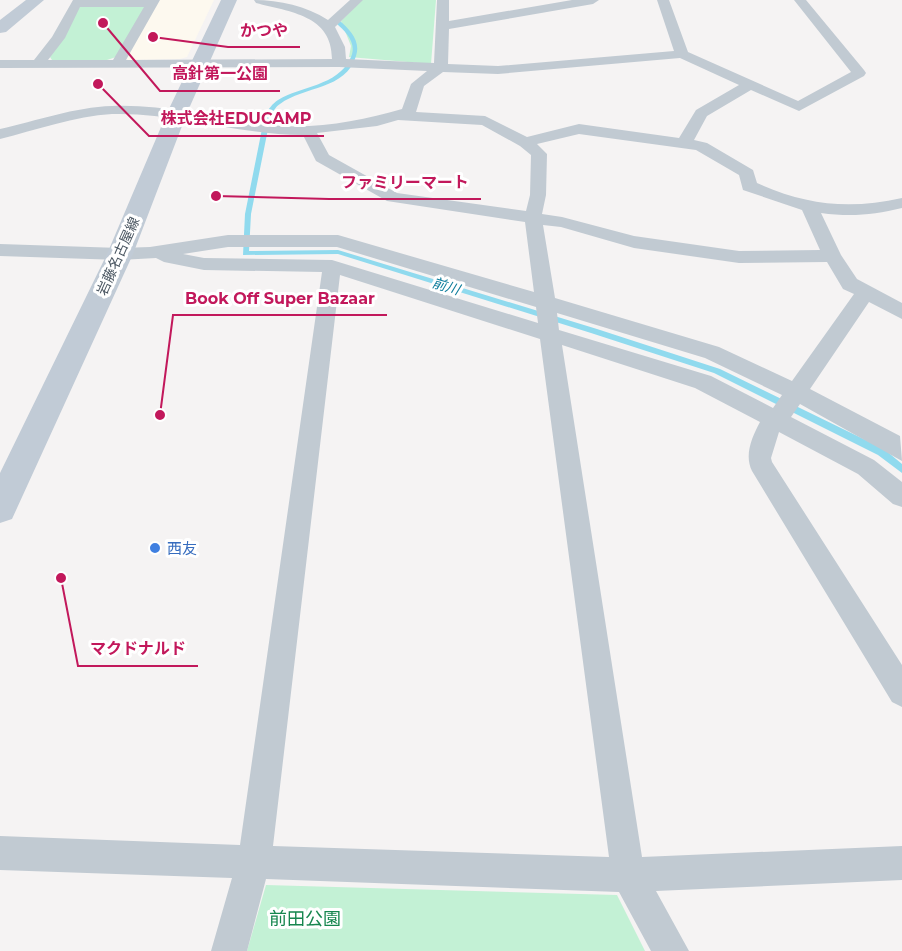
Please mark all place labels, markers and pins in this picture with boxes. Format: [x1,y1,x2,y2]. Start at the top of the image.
callout: かつや [228,13,300,47]
callout: 高針第一公園 [160,57,280,91]
callout: 株式会社EDUCAMP [149,102,324,136]
callout: ファミリーマート [329,165,481,199]
callout: Book Off Super Bazaar [173,281,387,315]
place label: 西友 [167,539,197,558]
marker: 西友 [148,541,162,555]
callout: マクドナルド [78,632,198,666]

